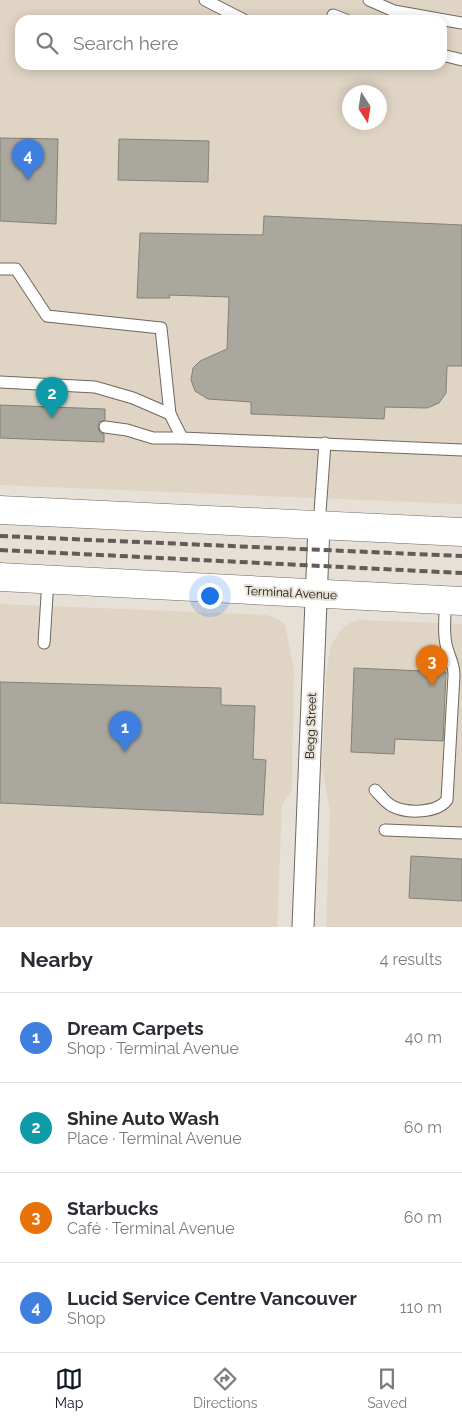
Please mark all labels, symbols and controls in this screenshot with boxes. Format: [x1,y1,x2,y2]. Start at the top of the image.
search box [15,15,447,70]
icon: search [33,29,61,57]
text: Search here [73,32,179,54]
north arrow [342,85,387,130]
pin: 4 [12,139,44,180]
pin: 2 [36,377,68,418]
your location [197,583,223,609]
street label: Terminal Avenue [245,584,337,602]
pin: 3 [416,645,448,686]
street label: Begg Street [303,693,319,759]
pin: 1 [109,711,141,752]
text: Nearby [20,947,93,972]
text: 4 results [380,950,442,969]
text: Dream Carpets [67,1017,204,1039]
text: 1 [32,1028,40,1047]
text: 40 m [405,1028,442,1047]
text: Shop · Terminal Avenue [67,1039,239,1058]
text: Shine Auto Wash [67,1107,219,1129]
text: 2 [31,1118,41,1137]
text: 60 m [404,1118,442,1137]
text: Place · Terminal Avenue [67,1129,242,1148]
text: Starbucks [67,1197,158,1219]
text: 3 [32,1208,40,1227]
text: 60 m [404,1208,442,1227]
text: Café · Terminal Avenue [67,1219,235,1238]
text: Lucid Service Centre Vancouver [67,1287,357,1309]
text: 4 [31,1298,41,1317]
text: 110 m [400,1298,442,1317]
text: Shop [67,1309,105,1328]
tab: Map [55,1365,83,1411]
tab: Directions [193,1365,258,1411]
tab: Saved [367,1365,407,1411]

